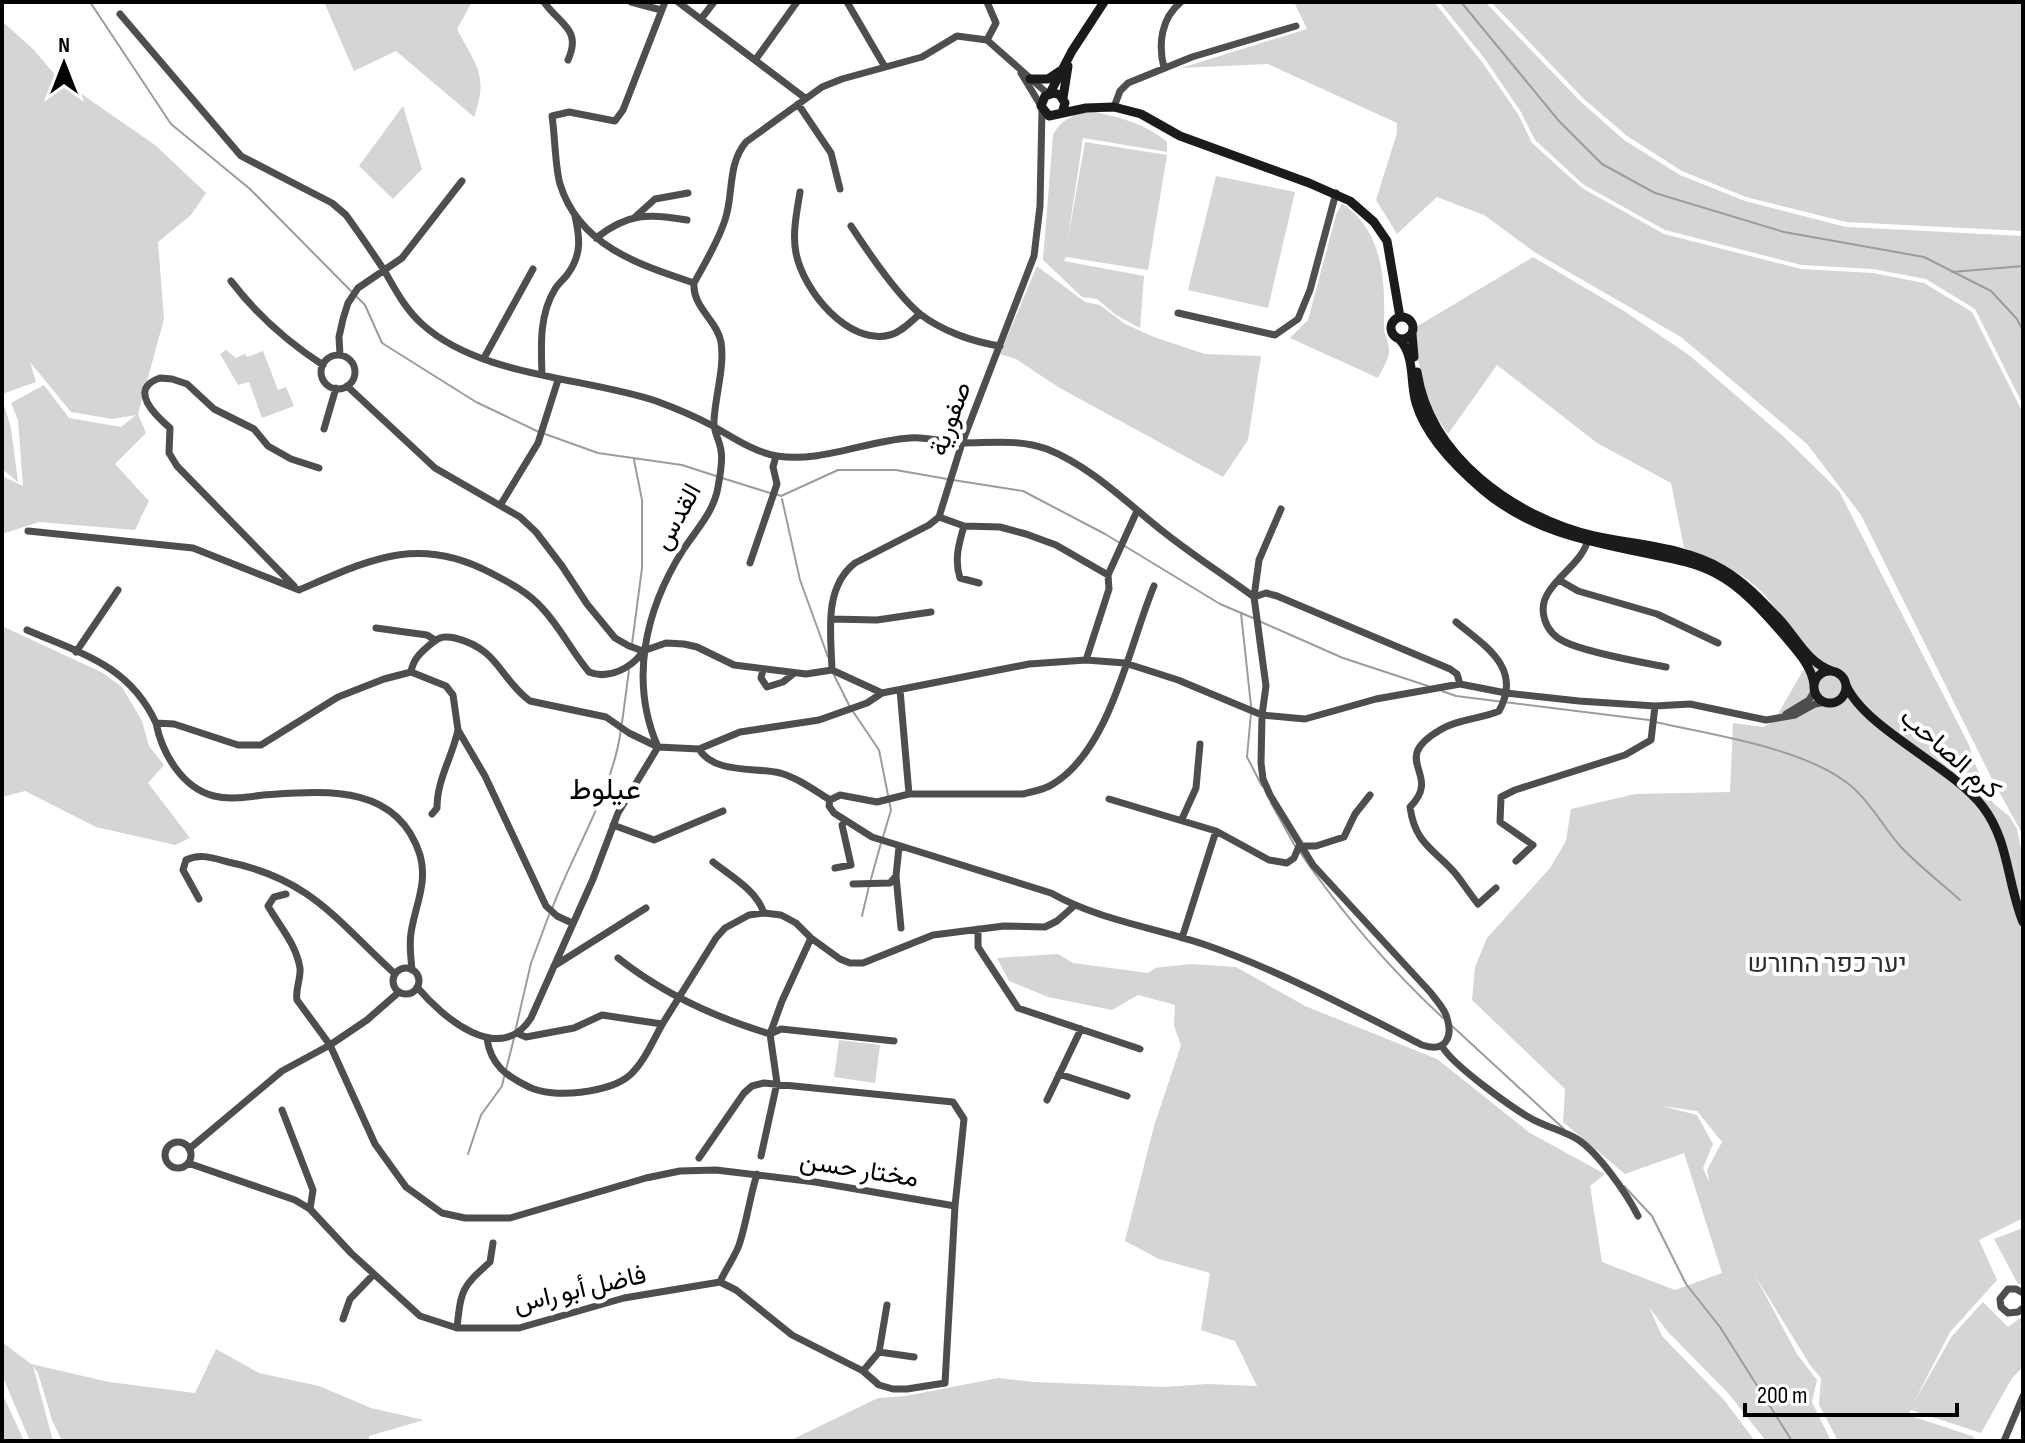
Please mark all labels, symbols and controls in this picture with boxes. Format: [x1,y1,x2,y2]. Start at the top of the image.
north arrow [24,24,104,104]
text: N [58,32,70,59]
street label: صفورية [923,378,979,460]
street label: القدس [647,478,709,556]
street label: كرم الصاحب [1893,702,2007,806]
district label: عيلوط [569,772,641,808]
park label: יער כפר החורש [1747,949,1907,980]
street label: مختار حسن [798,1145,920,1195]
street label: فاضل أبو راس [510,1259,649,1320]
scale bar [1745,1367,1957,1417]
text: 200 m [1757,1381,1808,1410]

